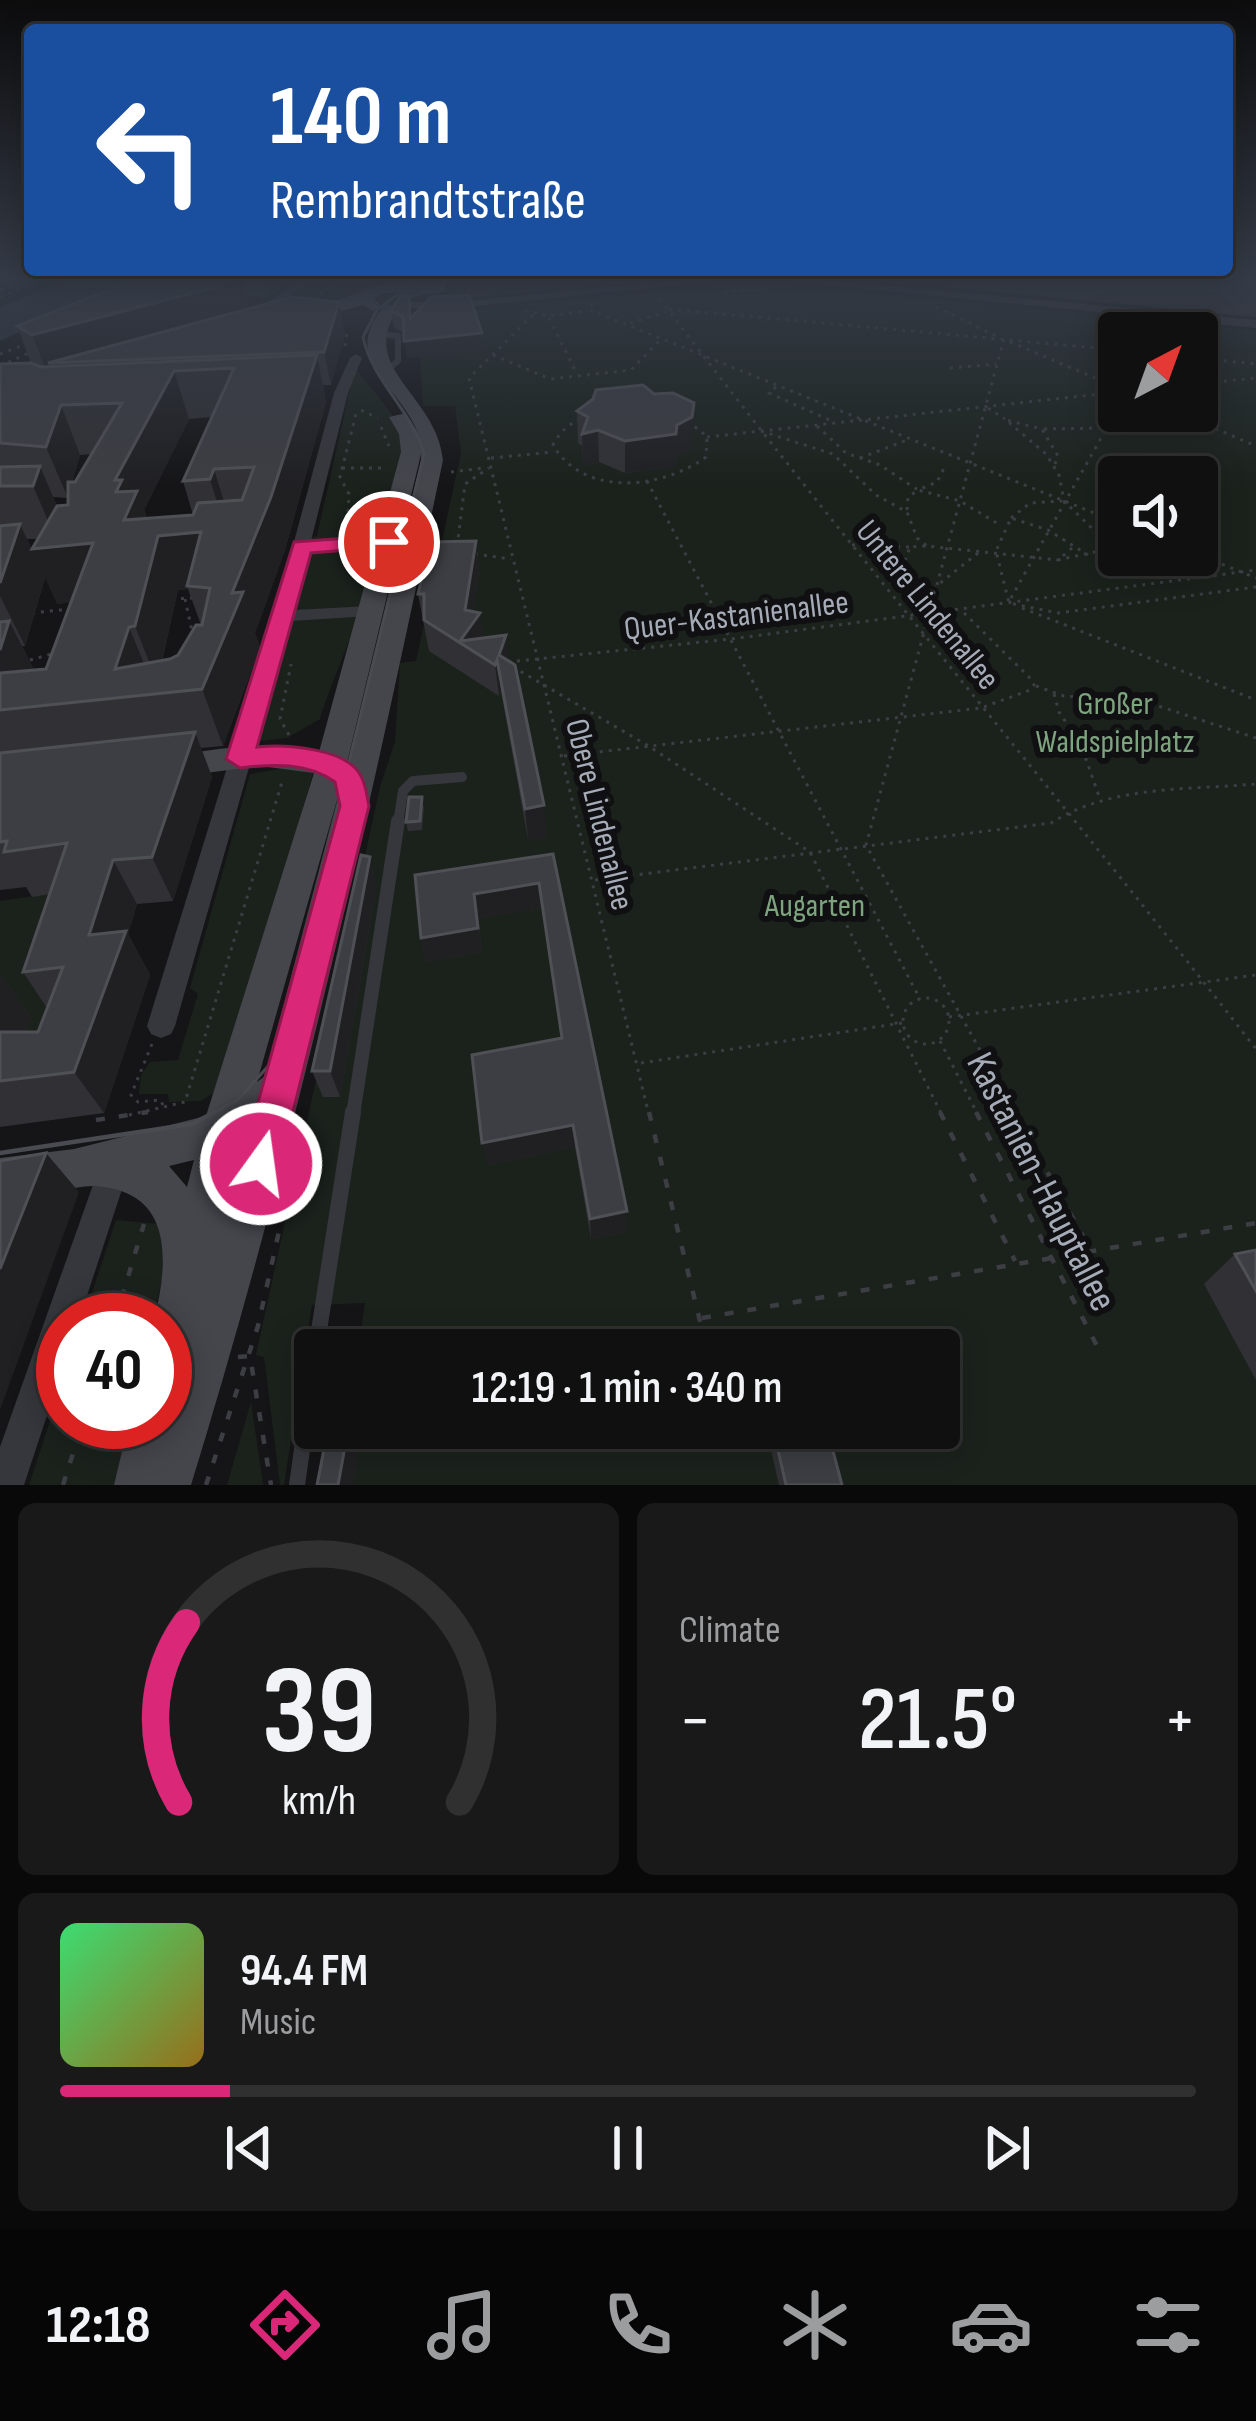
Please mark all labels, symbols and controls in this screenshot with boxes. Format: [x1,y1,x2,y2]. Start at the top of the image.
text: 140 m [270,67,451,168]
icon: left [72,72,228,228]
text: Rembrandtstraße [270,169,586,234]
north arrow [1098,312,1218,432]
map controls [1098,312,1218,576]
button: sound [1098,456,1218,576]
pin [338,491,440,593]
icon: arrive [356,509,422,575]
street label: Untere Lindenallee [847,512,1008,698]
street label: Quer-Kastanienallee [622,582,851,650]
park label: Großer Waldspielplatz [1036,684,1195,762]
street label: Obere Lindenallee [556,715,642,914]
park label: Augarten [764,886,865,926]
street label: Kastanien-Hauptallee [955,1045,1126,1319]
position arrow [198,1101,324,1227]
speed limit sign: 40 [36,1293,192,1449]
text: 12:19 · 1 min · 340 m [472,1361,782,1416]
text: Climate [679,1607,781,1654]
text: 39 [261,1639,376,1788]
text: 21.5° [858,1667,1017,1775]
text: − [679,1682,711,1761]
text: + [1164,1682,1196,1761]
text: km/h [281,1775,356,1827]
text: 94.4 FM [240,1944,368,1999]
text: Music [240,1999,316,2046]
icon: previous [216,2115,282,2181]
icon: pause [595,2115,661,2181]
icon: next [974,2115,1040,2181]
icon: directions [243,2283,327,2367]
icon: music [420,2283,504,2367]
icon: phone [596,2283,680,2367]
icon: climate [773,2283,857,2367]
icon: car [949,2283,1033,2367]
icon: filters [1126,2283,1210,2367]
text: 12:18 [46,2293,150,2358]

